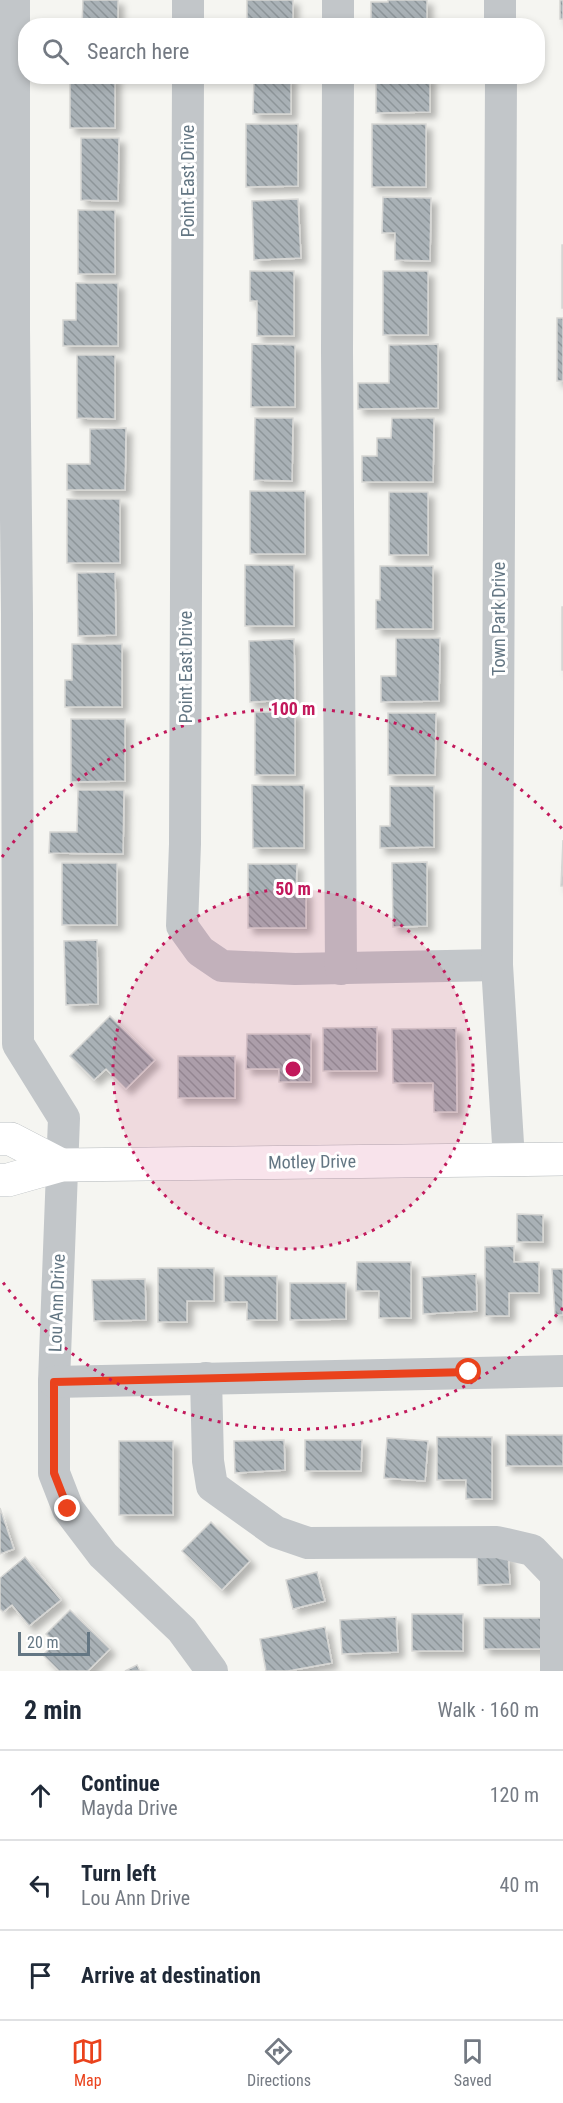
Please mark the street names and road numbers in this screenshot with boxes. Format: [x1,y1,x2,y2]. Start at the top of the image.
street label: Point East Drive [177,125,198,237]
street label: Town Park Drive [488,562,509,676]
street label: Point East Drive [175,611,196,723]
street label: Motley Drive [268,1150,356,1173]
street label: Lou Ann Drive [44,1253,69,1352]

